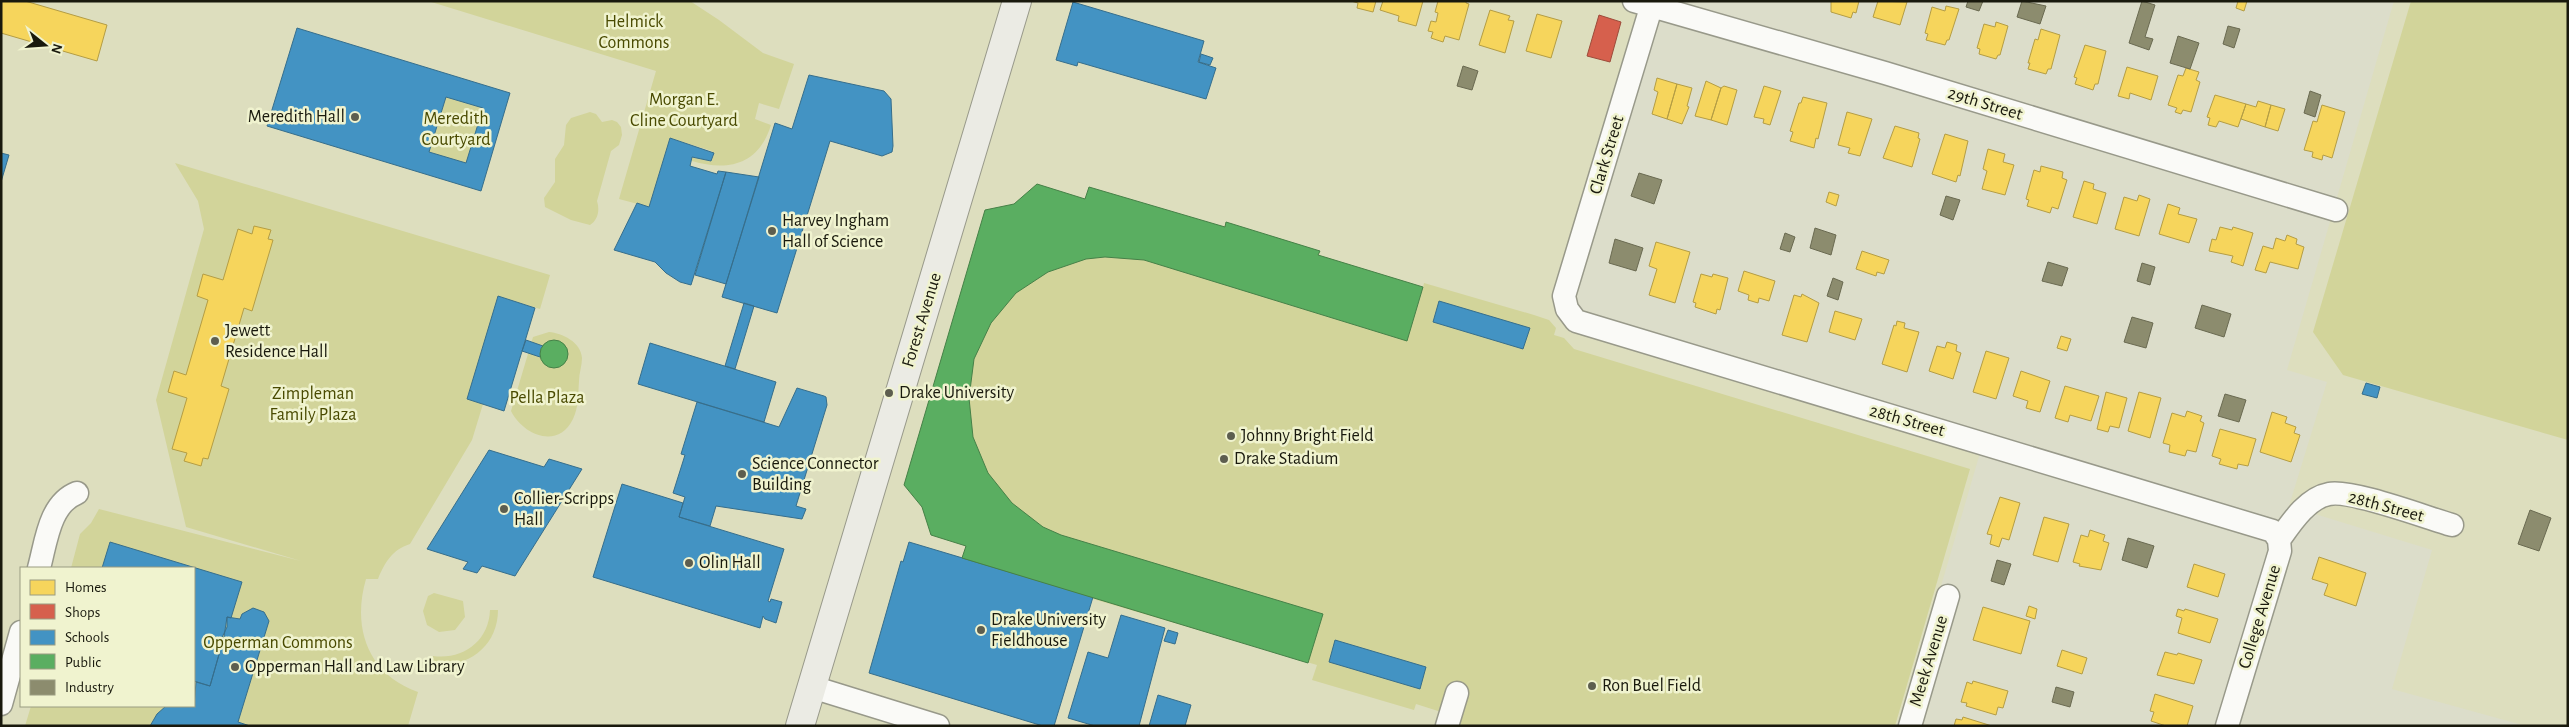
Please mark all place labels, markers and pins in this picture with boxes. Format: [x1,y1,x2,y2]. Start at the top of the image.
place label: Meredith Hall [248,108,345,126]
marker: Meredith Hall [349,111,361,123]
place label: Harvey Ingham Hall of Science [782,212,889,251]
marker: Harvey Ingham Hall of Science [766,225,778,237]
place label: Jewett Residence Hall [225,322,328,361]
marker: Jewett Residence Hall [209,335,221,347]
place label: Drake University [899,384,1015,402]
marker: Drake University [883,387,895,399]
place label: Johnny Bright Field [1241,427,1374,445]
marker: Johnny Bright Field [1225,430,1237,442]
place label: Drake Stadium [1234,450,1338,468]
marker: Drake Stadium [1218,453,1230,465]
place label: Science Connector Building [752,455,879,494]
marker: Science Connector Building [736,468,748,480]
place label: Collier-Scripps Hall [514,490,614,529]
marker: Collier-Scripps Hall [498,503,510,515]
place label: Olin Hall [699,554,761,572]
marker: Olin Hall [683,557,695,569]
place label: Drake University Fieldhouse [991,611,1107,650]
marker: Drake University Fieldhouse [975,624,987,636]
place label: Opperman Hall and Law Library [245,658,465,676]
marker: Opperman Hall and Law Library [229,661,241,673]
place label: Ron Buel Field [1602,677,1701,695]
marker: Ron Buel Field [1586,680,1598,692]

